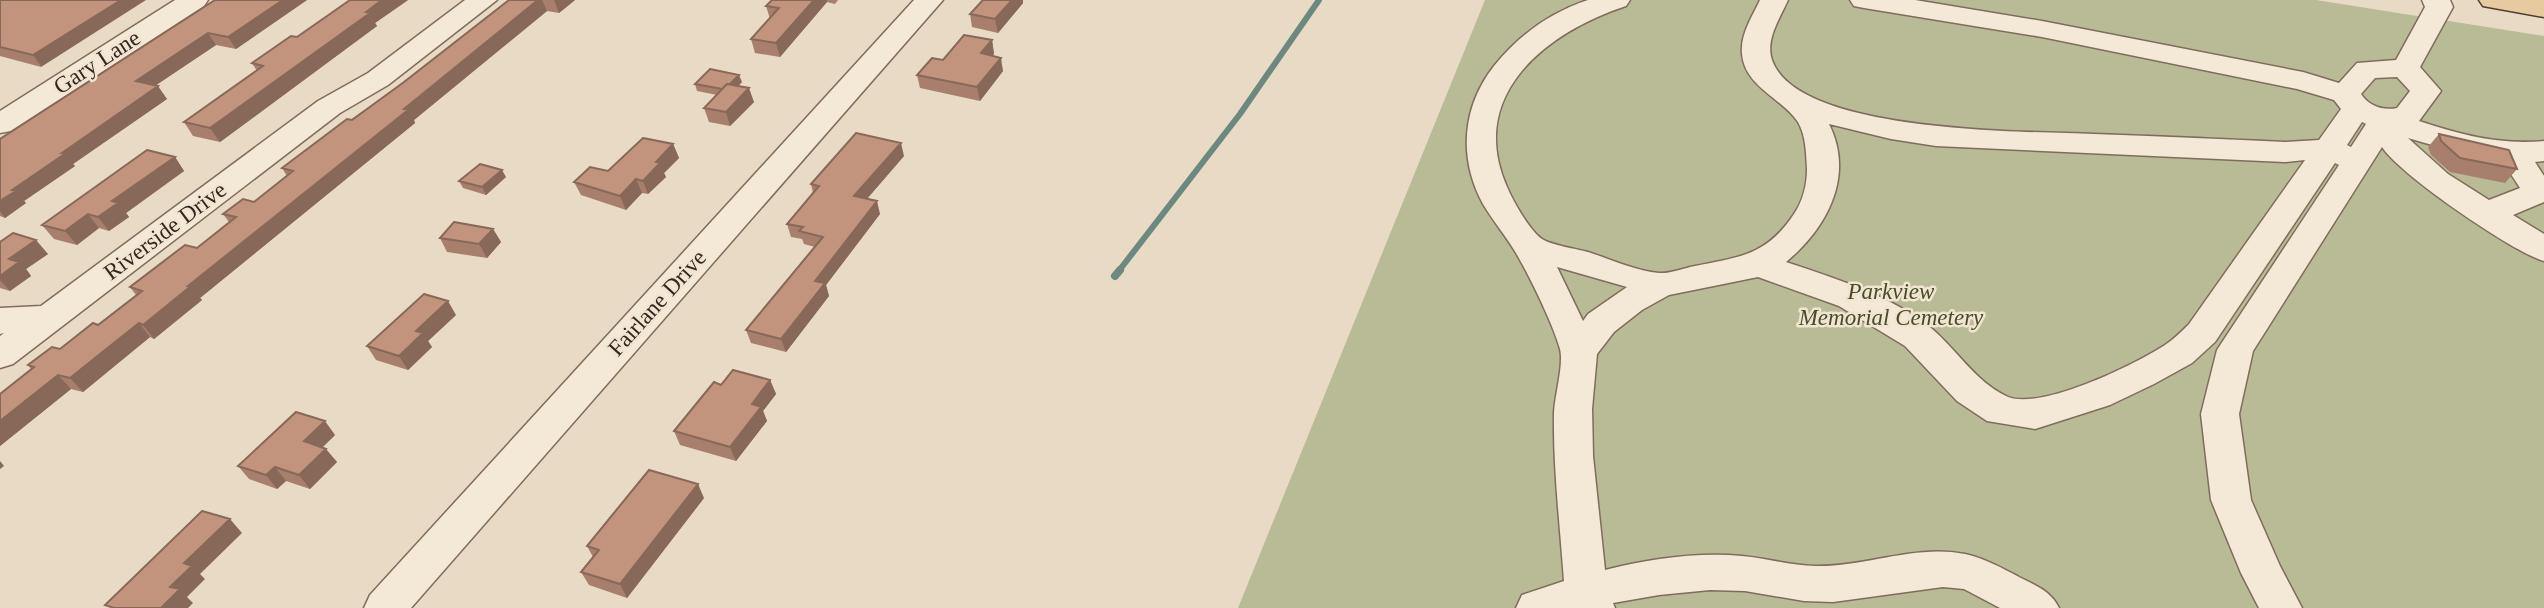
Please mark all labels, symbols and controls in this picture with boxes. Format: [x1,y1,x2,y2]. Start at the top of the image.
street label: Gary Lane [49,25,145,99]
street label: Riverside Drive [99,177,231,285]
street label: Fairlane Drive [603,245,711,361]
park label: Parkview Memorial Cemetery [1798,279,1984,330]

